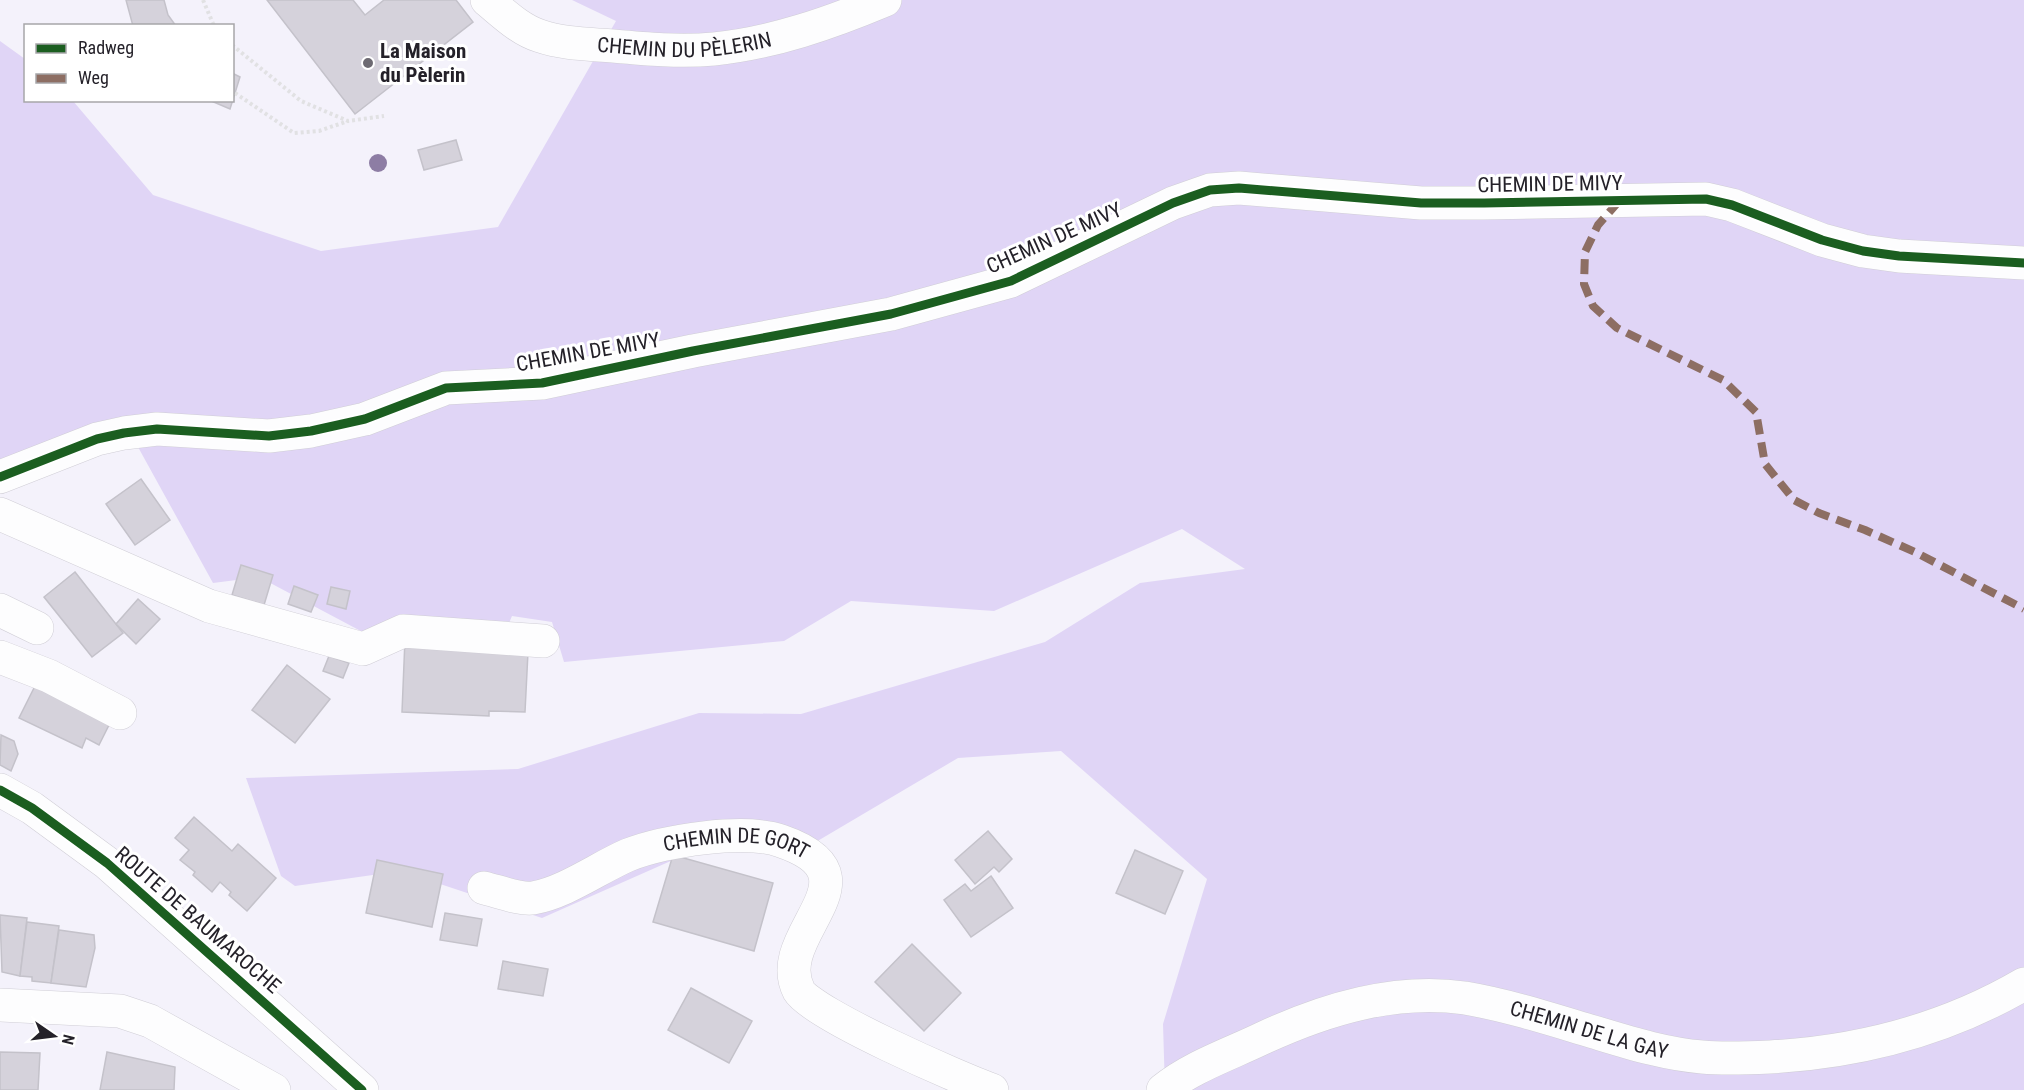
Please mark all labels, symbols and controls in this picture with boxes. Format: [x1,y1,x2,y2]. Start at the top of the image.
legend [24,24,234,102]
street label: CHEMIN DU PÈLERIN [597,27,774,62]
text: Radweg [78,37,134,58]
place label: La Maison du Pèlerin [380,39,466,87]
marker: La Maison du Pèlerin [361,56,375,70]
text: Weg [78,67,109,88]
street label: CHEMIN DE MIVY [1477,171,1623,197]
street label: CHEMIN DE MIVY [983,197,1125,279]
street label: CHEMIN DE MIVY [514,328,662,376]
street label: CHEMIN DE GORT [661,824,814,864]
street label: ROUTE DE BAUMAROCHE [110,842,286,998]
street label: CHEMIN DE LA GAY [1507,996,1670,1064]
north arrow [24,1006,84,1066]
text: N [58,1032,78,1047]

